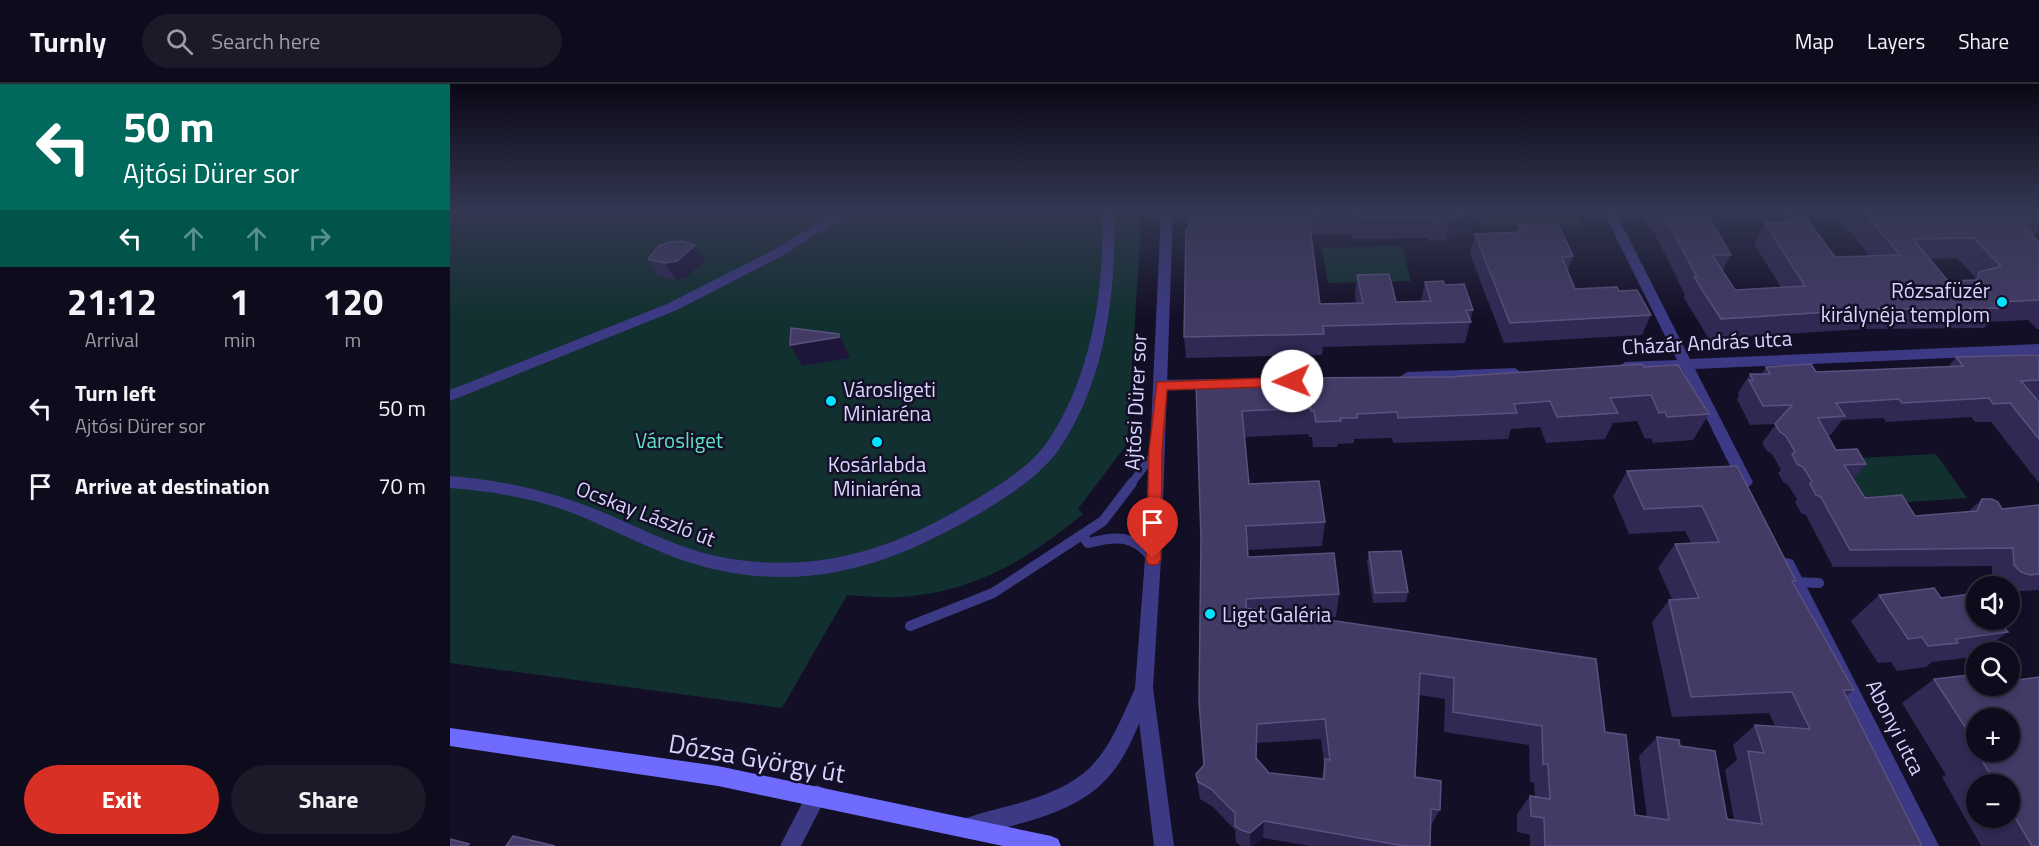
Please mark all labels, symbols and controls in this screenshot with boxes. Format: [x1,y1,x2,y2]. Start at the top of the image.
search box [142,14,562,68]
text: Turnly [30,20,106,63]
text: Search here [211,24,320,58]
icon: search [163,25,196,58]
text: Map [1795,25,1834,57]
text: Layers [1867,25,1925,57]
text: Share [1958,25,2009,57]
text: 50 m [123,94,215,158]
icon: left [24,108,102,186]
text: Ajtósi Dürer sor [123,152,299,193]
icon: left [114,222,147,255]
icon: ahead [177,222,210,255]
icon: ahead [240,222,273,255]
icon: right [303,222,336,255]
text: 21:12 [67,274,157,329]
text: 1 [230,274,250,329]
text: 120 [323,274,383,329]
place label: Rózsafüzér királynéja templom [1821,274,1990,330]
marker: Rózsafüzér királynéja templom [1995,295,2009,309]
street label: Cházár András utca [1621,322,1793,362]
text: Arrival [85,324,139,355]
text: min [224,324,256,355]
text: m [344,324,361,355]
street label: Ajtósi Dürer sor [1115,333,1155,471]
position arrow [1260,349,1324,413]
place label: Városligeti Miniaréna [843,373,936,429]
text: Turn left [75,376,156,410]
text: 50 m [378,391,426,425]
icon: left [24,392,57,425]
marker: Városligeti Miniaréna [824,394,838,408]
text: Ajtósi Dürer sor [75,410,205,441]
park label: Városliget [635,424,724,456]
marker: Kosárlabda Miniaréna [870,435,884,449]
place label: Kosárlabda Miniaréna [828,448,927,504]
text: Arrive at destination [75,469,270,503]
text: 70 m [378,469,426,503]
icon: arrive [24,470,57,503]
street label: Ocskay László út [572,472,721,554]
pin [1127,497,1178,559]
icon: arrive [1136,506,1169,539]
map controls [1966,576,2020,828]
button: sound [1966,576,2020,630]
place label: Liget Galéria [1222,598,1332,630]
marker: Liget Galéria [1203,607,1217,621]
button: search [1966,642,2020,696]
street label: Abonyi utca [1858,674,1934,781]
button: + [1966,708,2020,762]
street label: Dózsa György út [666,723,848,793]
button: Exit [24,765,219,834]
button: Share [231,765,426,834]
button: − [1966,774,2020,828]

